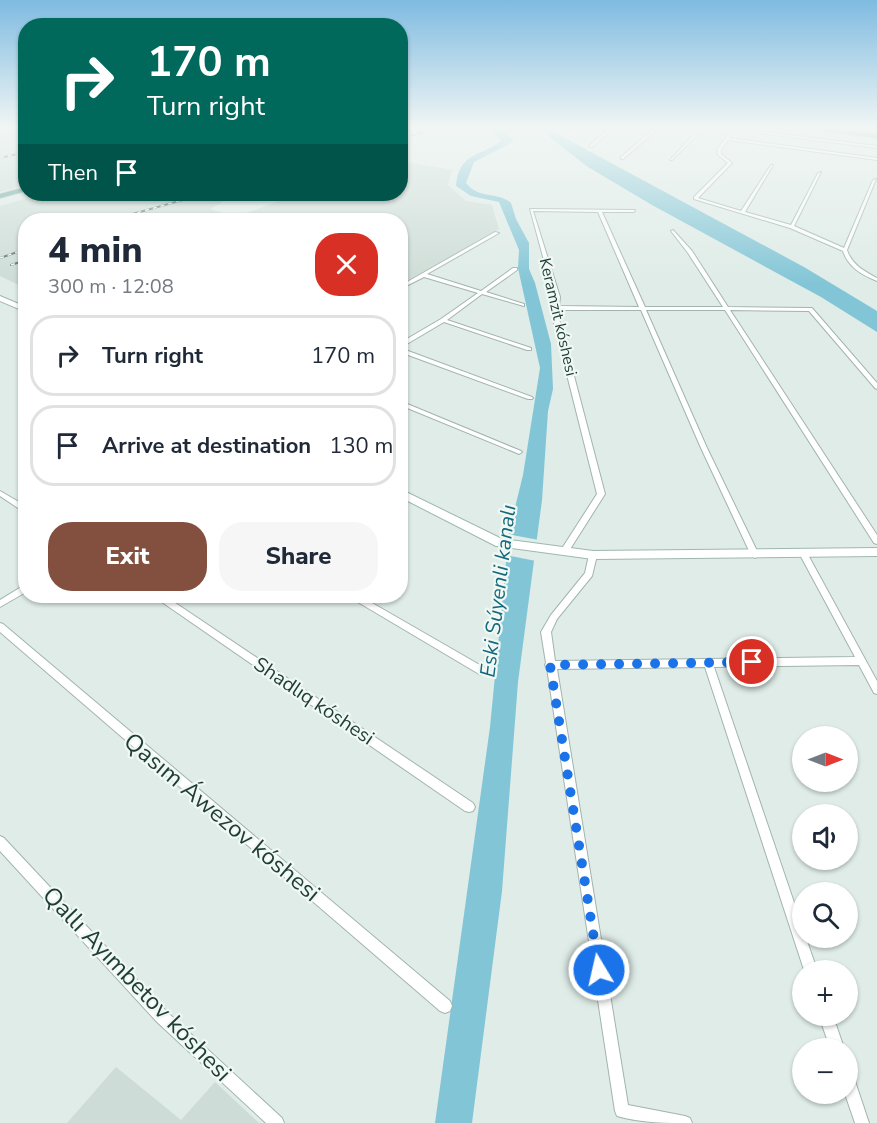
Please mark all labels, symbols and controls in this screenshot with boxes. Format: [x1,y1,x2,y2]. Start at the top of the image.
text: 170 m [147,34,271,91]
icon: right [48,42,126,120]
text: Turn right [147,88,265,125]
icon: arrive [110,156,143,189]
text: Then [48,158,98,188]
text: 4 min [48,226,143,275]
button: close [315,233,378,296]
street label: Keramzit kóshesi [534,256,582,378]
text: 300 m · 12:08 [48,273,174,300]
icon: right [51,339,84,372]
text: Turn right [102,341,203,371]
text: 170 m [311,341,375,371]
icon: arrive [51,429,84,462]
text: Arrive at destination [102,431,311,461]
text: 130 m [329,431,393,461]
water label: Eski Súyenli kanalı [474,503,522,679]
button: Exit [48,522,207,591]
button: Share [219,522,378,591]
pin [726,636,777,687]
icon: arrive [735,645,768,678]
street label: Shadlıq kóshesi [248,651,380,751]
street label: Qasım Áwezov kóshesi [117,725,327,909]
north arrow [792,726,858,792]
map controls [792,726,858,1104]
button: sound [792,804,858,870]
street label: Qallı Ayımbetov kóshesi [35,880,239,1088]
button: search [792,882,858,948]
position arrow [567,938,631,1002]
button: + [792,960,858,1026]
button: − [792,1038,858,1104]

